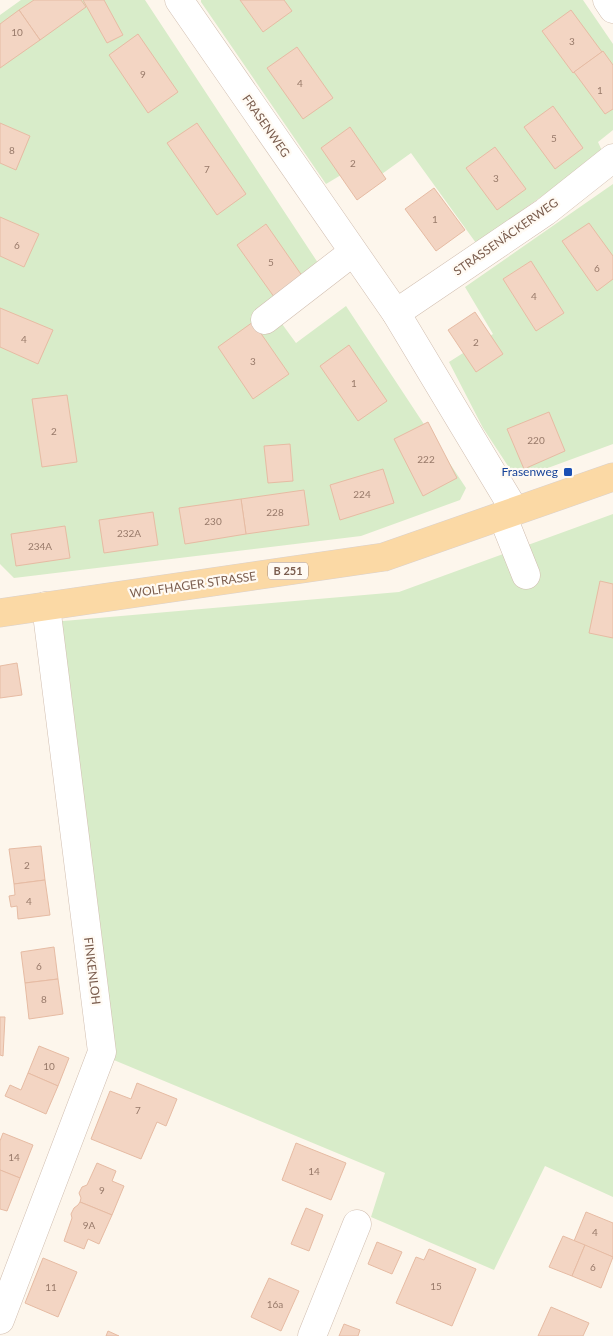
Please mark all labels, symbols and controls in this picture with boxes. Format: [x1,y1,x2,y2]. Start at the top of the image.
house number: 10 [11,26,23,38]
house number: 3 [569,35,575,47]
house number: 9 [140,68,146,80]
house number: 4 [297,77,303,89]
house number: 1 [597,84,603,96]
street label: FRASENWEG [239,92,294,160]
house number: 5 [551,132,557,144]
house number: 8 [9,144,15,156]
house number: 2 [350,157,356,169]
house number: 7 [204,163,210,175]
house number: 3 [493,172,499,184]
street label: STRASSENÄCKERWEG [450,195,561,278]
house number: 1 [432,213,438,225]
house number: 6 [14,239,20,251]
house number: 5 [268,256,274,268]
house number: 6 [594,262,600,274]
house number: 4 [531,290,537,302]
house number: 4 [21,333,27,345]
house number: 2 [473,336,479,348]
house number: 3 [250,355,256,367]
house number: 1 [351,377,357,389]
house number: 2 [51,425,57,437]
house number: 220 [527,434,545,446]
house number: 222 [417,453,435,465]
place label: Frasenweg [501,464,558,479]
marker: Frasenweg [562,466,574,478]
house number: 224 [353,488,371,500]
house number: 228 [266,506,284,518]
house number: 230 [204,515,222,527]
house number: 232A [117,527,141,539]
house number: 234A [28,540,52,552]
road number: B 251 [268,562,308,580]
street label: WOLFHAGER STRASSE [129,568,257,601]
house number: 2 [24,859,30,871]
house number: 4 [26,895,32,907]
street label: FINKENLOH [81,936,104,1006]
house number: 6 [36,960,42,972]
house number: 8 [41,993,47,1005]
house number: 10 [43,1060,55,1072]
house number: 7 [135,1104,141,1116]
house number: 14 [8,1151,20,1163]
house number: 14 [308,1165,320,1177]
house number: 9 [99,1184,105,1196]
house number: 9A [83,1219,96,1231]
house number: 4 [592,1226,598,1238]
house number: 6 [590,1261,596,1273]
house number: 15 [430,1280,442,1292]
house number: 11 [45,1281,57,1293]
house number: 16a [267,1298,283,1310]

